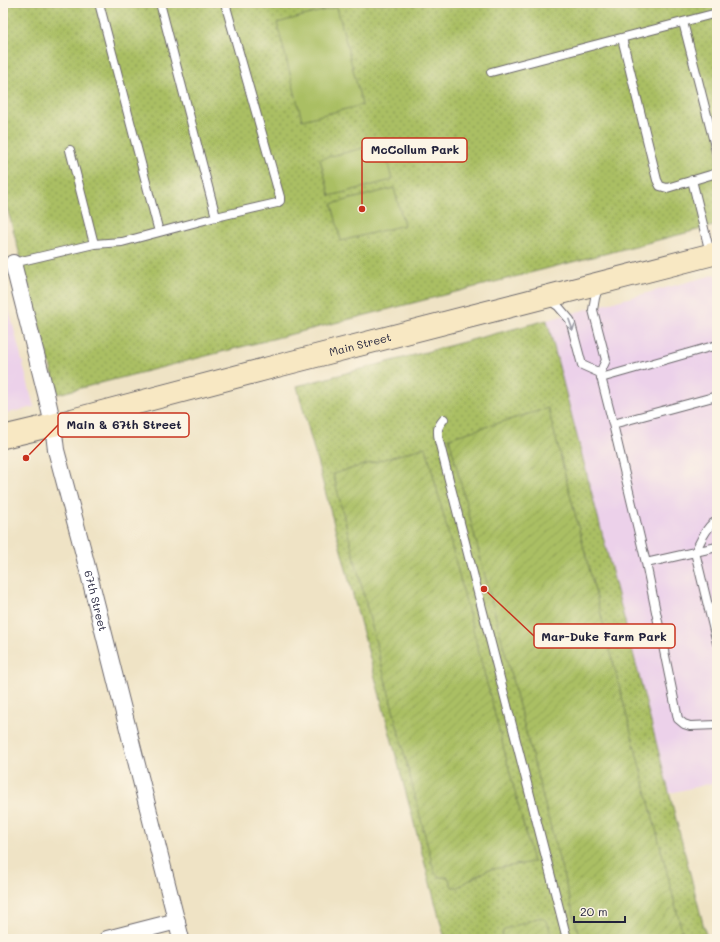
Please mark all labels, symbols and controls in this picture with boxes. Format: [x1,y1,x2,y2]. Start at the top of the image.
callout: McCollum Park [362,138,467,162]
text: McCollum Park [371,141,459,157]
one-way arrow [567,318,575,330]
street label: Main Street [327,329,393,359]
callout: Main & 67th Street [58,413,189,437]
text: Main & 67th Street [67,416,181,432]
street label: 67th Street [81,569,111,633]
callout: Mar-Duke Farm Park [534,624,675,648]
text: Mar-Duke Farm Park [541,628,667,644]
scale bar [574,898,625,924]
text: 20 m [580,903,608,919]

